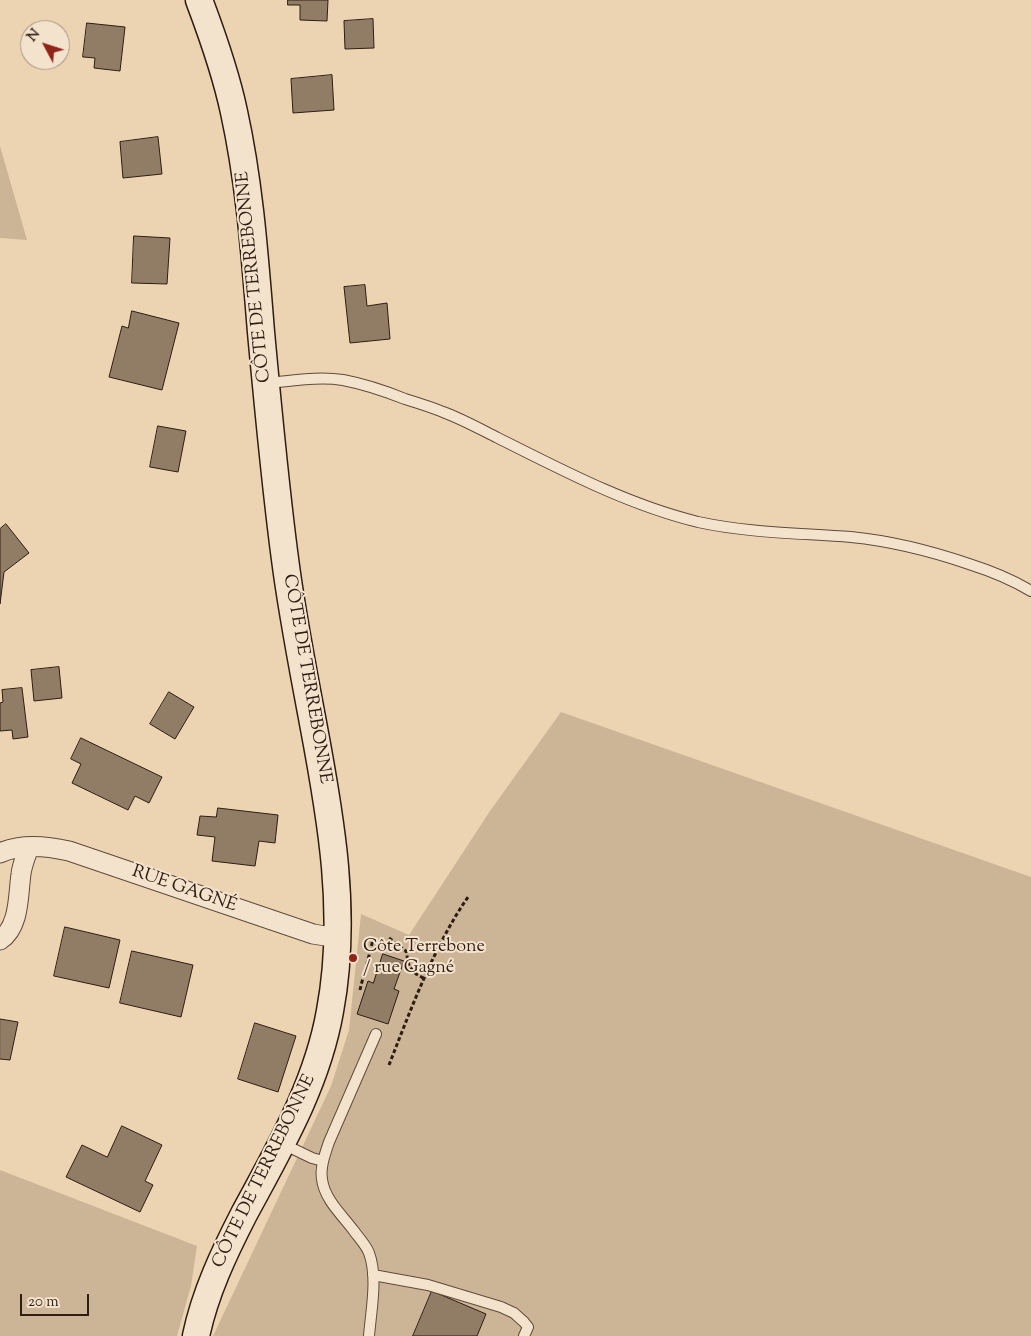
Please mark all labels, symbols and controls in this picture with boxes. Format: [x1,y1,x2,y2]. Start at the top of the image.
north arrow [20,20,70,70]
text: N [23,25,46,47]
street label: CÔTE DE TERREBONNE [233,170,277,384]
street label: CÔTE DE TERREBONNE [277,573,335,785]
street label: RUE GAGNÉ [129,862,239,918]
place label: Côte Terrebone / rue Gagné [363,937,485,980]
marker: Côte Terrebone / rue Gagné [347,952,359,964]
street label: CÔTE DE TERREBONNE [209,1072,321,1272]
scale bar [22,1284,91,1316]
text: 20 m [28,1292,59,1313]

